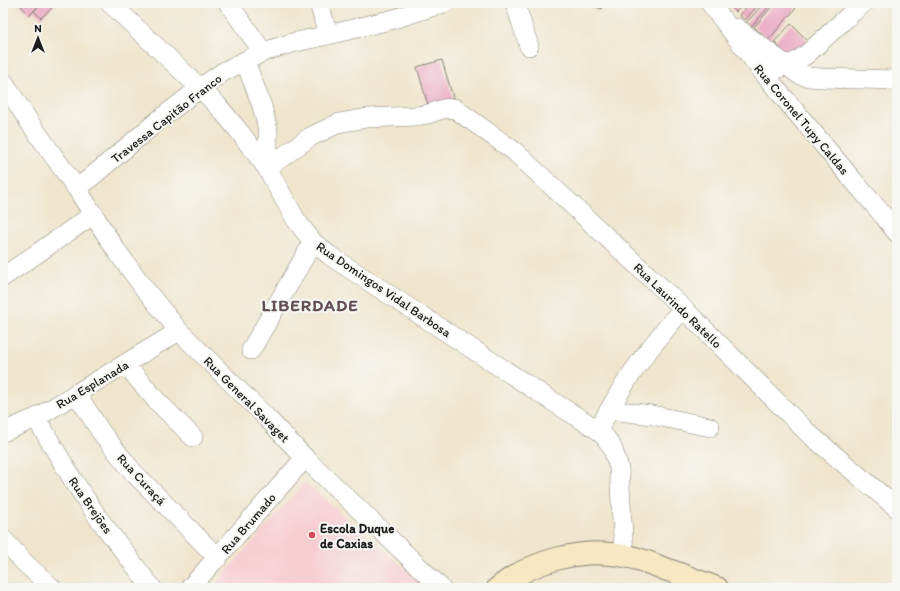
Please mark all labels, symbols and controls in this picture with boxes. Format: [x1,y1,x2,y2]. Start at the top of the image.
north arrow [18,18,58,58]
text: N [34,22,42,35]
street label: Rua Coronel Tupy Caldas [751,61,852,178]
street label: Travessa Capitão Franco [108,70,225,166]
street label: Rua Domingos Vidal Barbosa [313,239,454,340]
street label: Rua Laurindo Ratello [631,260,725,351]
district label: LIBERDADE [261,295,359,315]
street label: Rua General Savaget [201,353,293,446]
street label: Rua Esplanada [53,357,132,412]
street label: Rua Curaçá [114,451,169,508]
street label: Rua Brejões [66,474,116,537]
street label: Rua Brumado [218,489,279,557]
place label: Escola Duque de Caxias [320,521,394,551]
marker: Escola Duque de Caxias [307,530,317,540]

